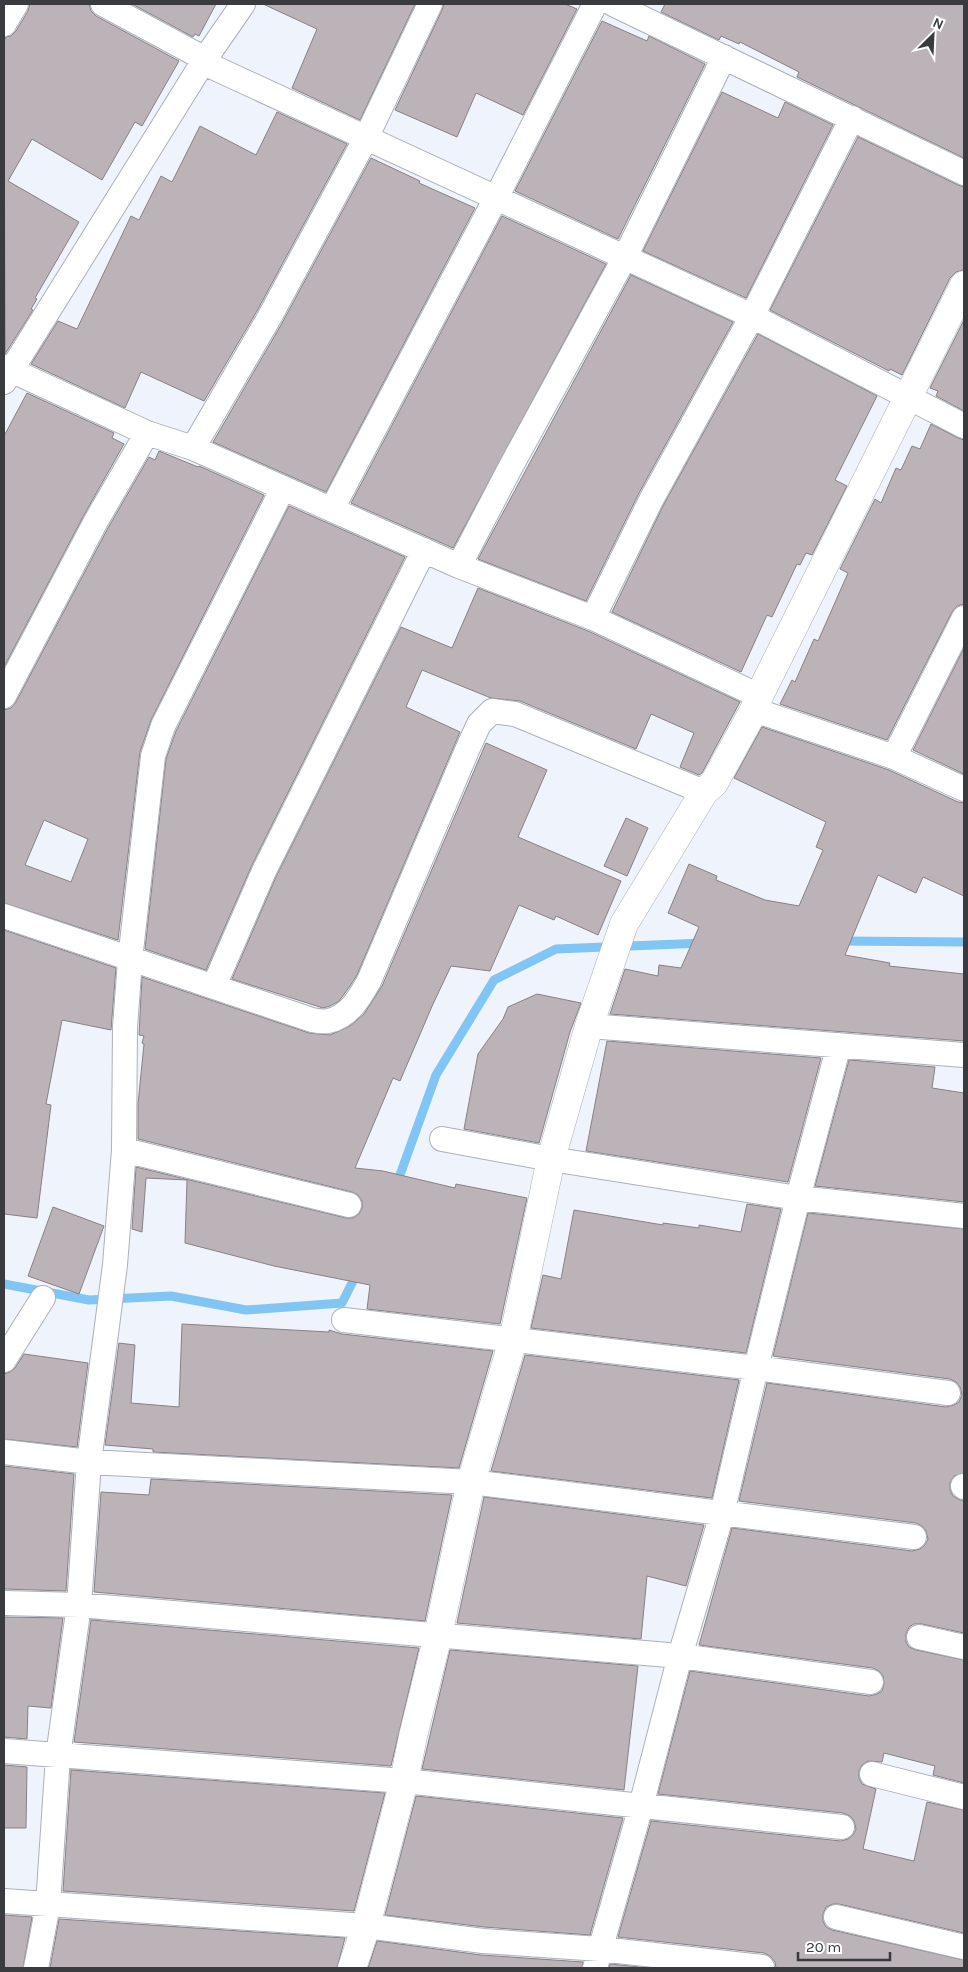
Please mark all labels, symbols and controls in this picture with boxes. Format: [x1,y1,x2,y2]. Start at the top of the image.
north arrow [908,10,958,60]
text: N [930,14,946,33]
scale bar [798,1930,890,1962]
text: 20 m [806,1938,841,1956]

